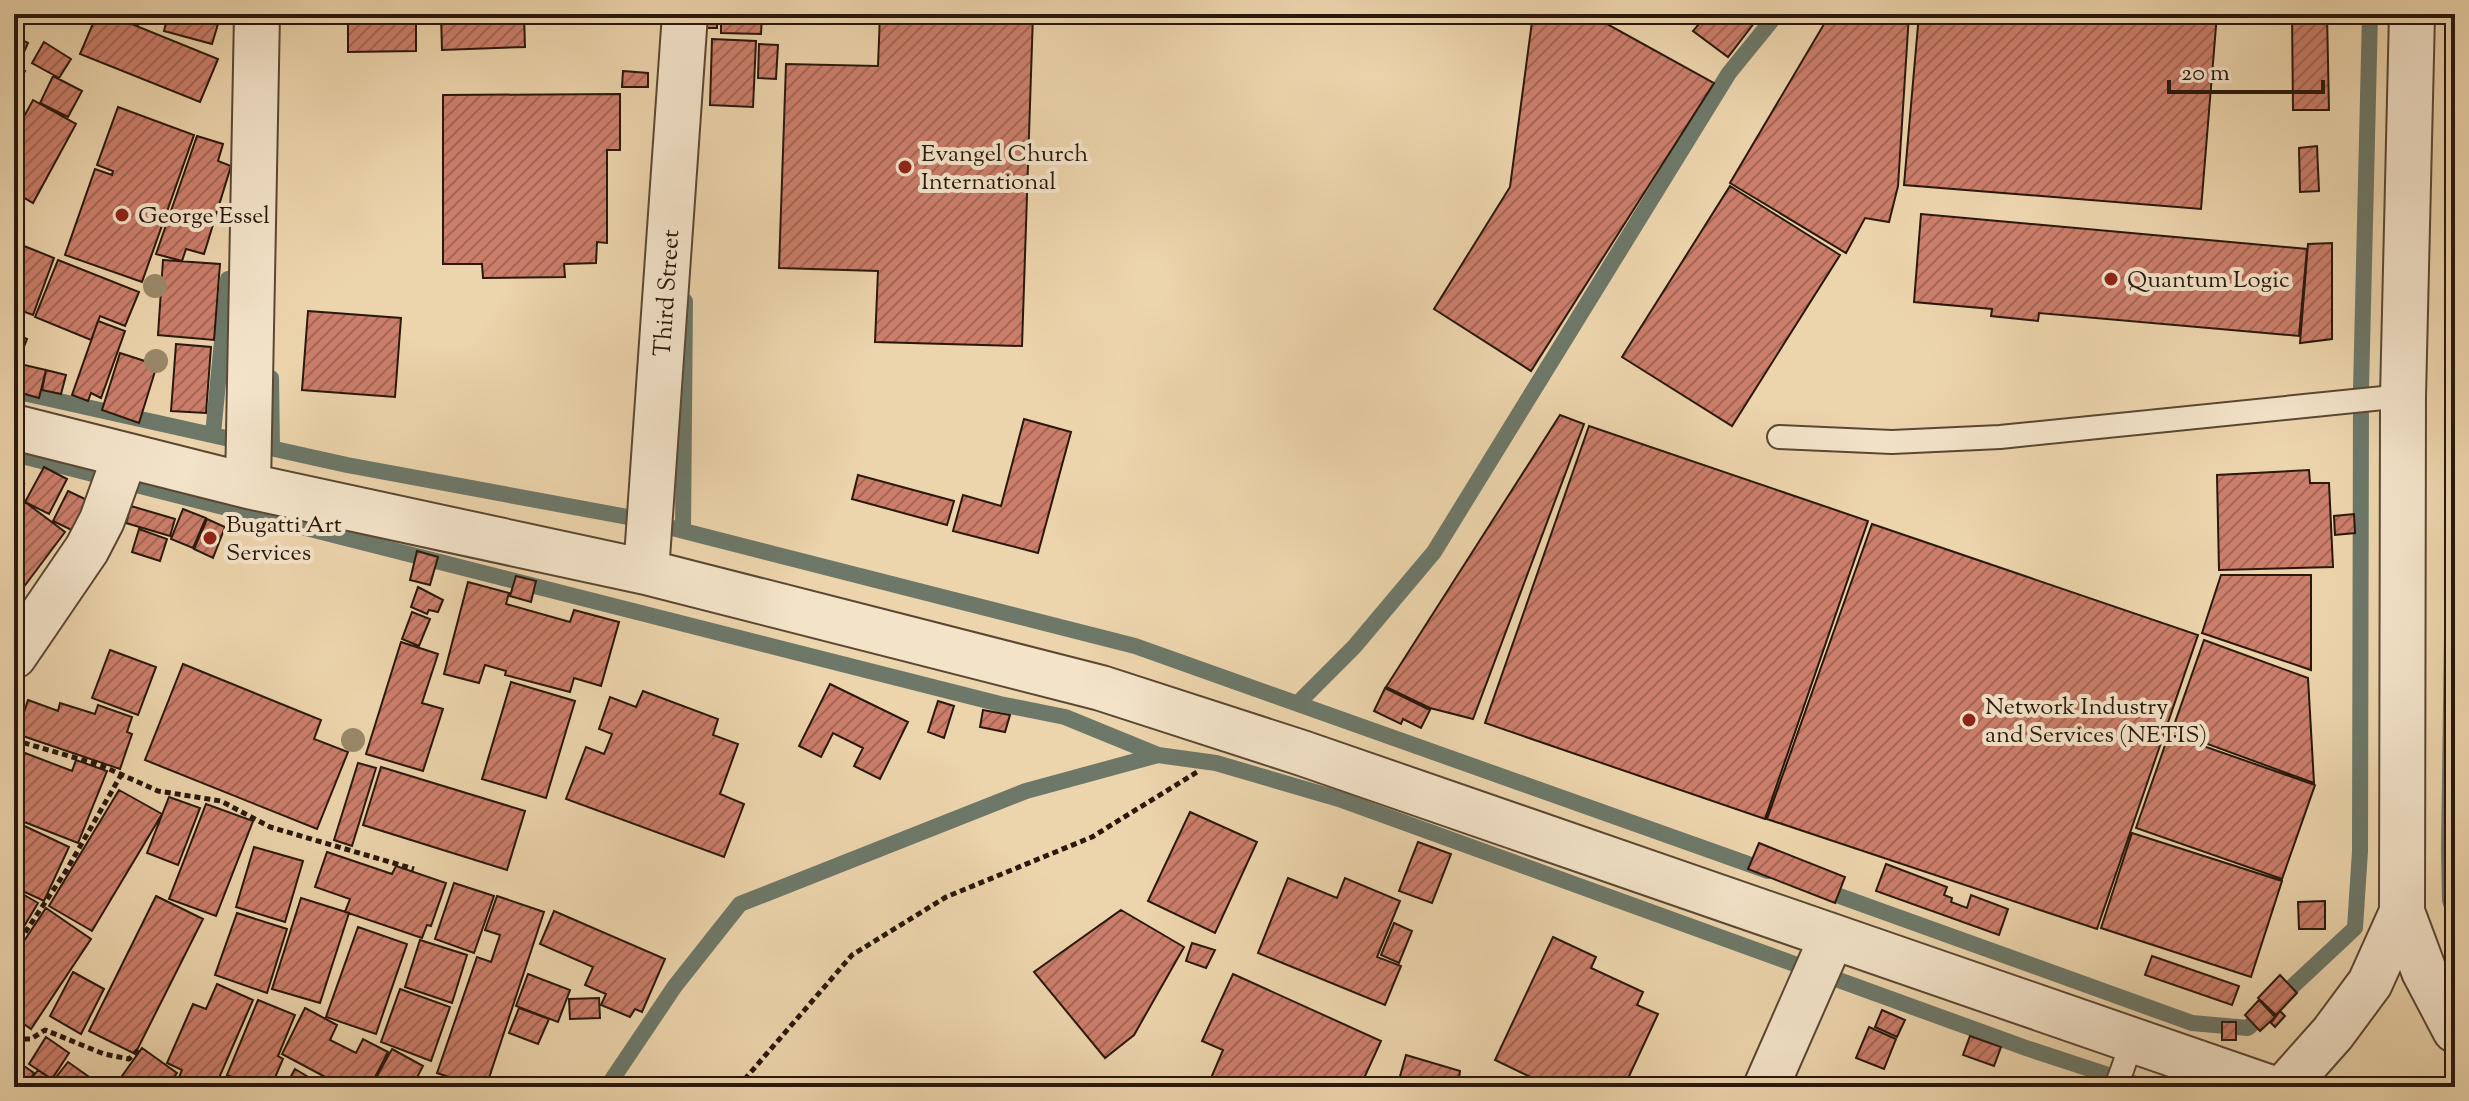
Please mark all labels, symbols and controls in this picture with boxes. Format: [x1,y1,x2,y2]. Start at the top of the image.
scale bar [2169,44,2323,94]
text: 20 m [2181,57,2230,91]
place label: Evangel Church International [921,138,1088,200]
marker: Evangel Church International [896,158,914,176]
place label: George Essel [138,200,270,234]
marker: George Essel [113,206,131,224]
street label: Third Street [647,228,689,358]
place label: Quantum Logic [2127,264,2290,298]
marker: Quantum Logic [2102,270,2120,288]
place label: Bugatti Art Services [226,509,342,571]
marker: Bugatti Art Services [201,529,219,547]
place label: Network Industry and Services (NETIS) [1985,691,2207,753]
marker: Network Industry and Services (NETIS) [1960,711,1978,729]

